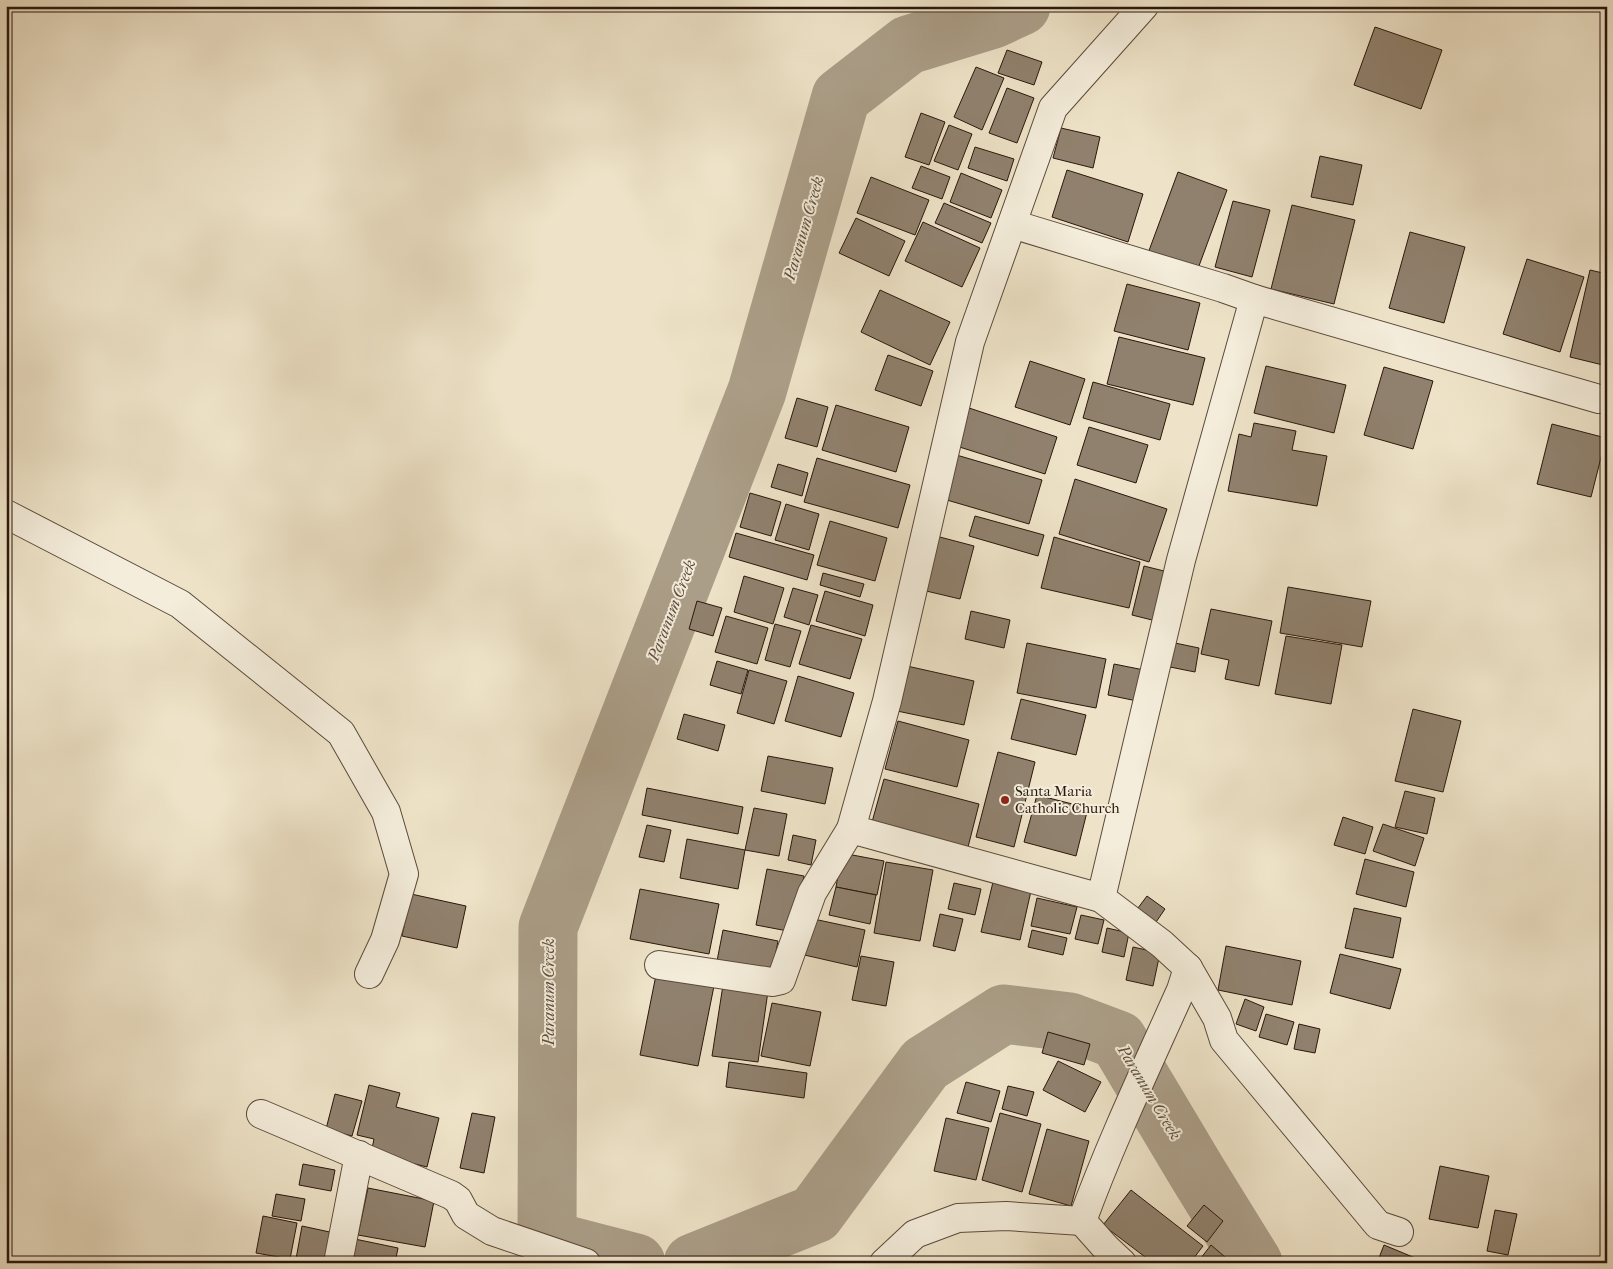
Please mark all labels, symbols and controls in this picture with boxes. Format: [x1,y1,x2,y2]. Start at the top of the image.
water label: Paranum Creek [779,174,827,283]
water label: Paranum Creek [643,557,700,665]
place label: Santa Maria Catholic Church [1015,782,1120,817]
marker: Santa Maria Catholic Church [999,794,1011,806]
water label: Paranum Creek [539,938,558,1047]
water label: Paranum Creek [1113,1041,1185,1143]

